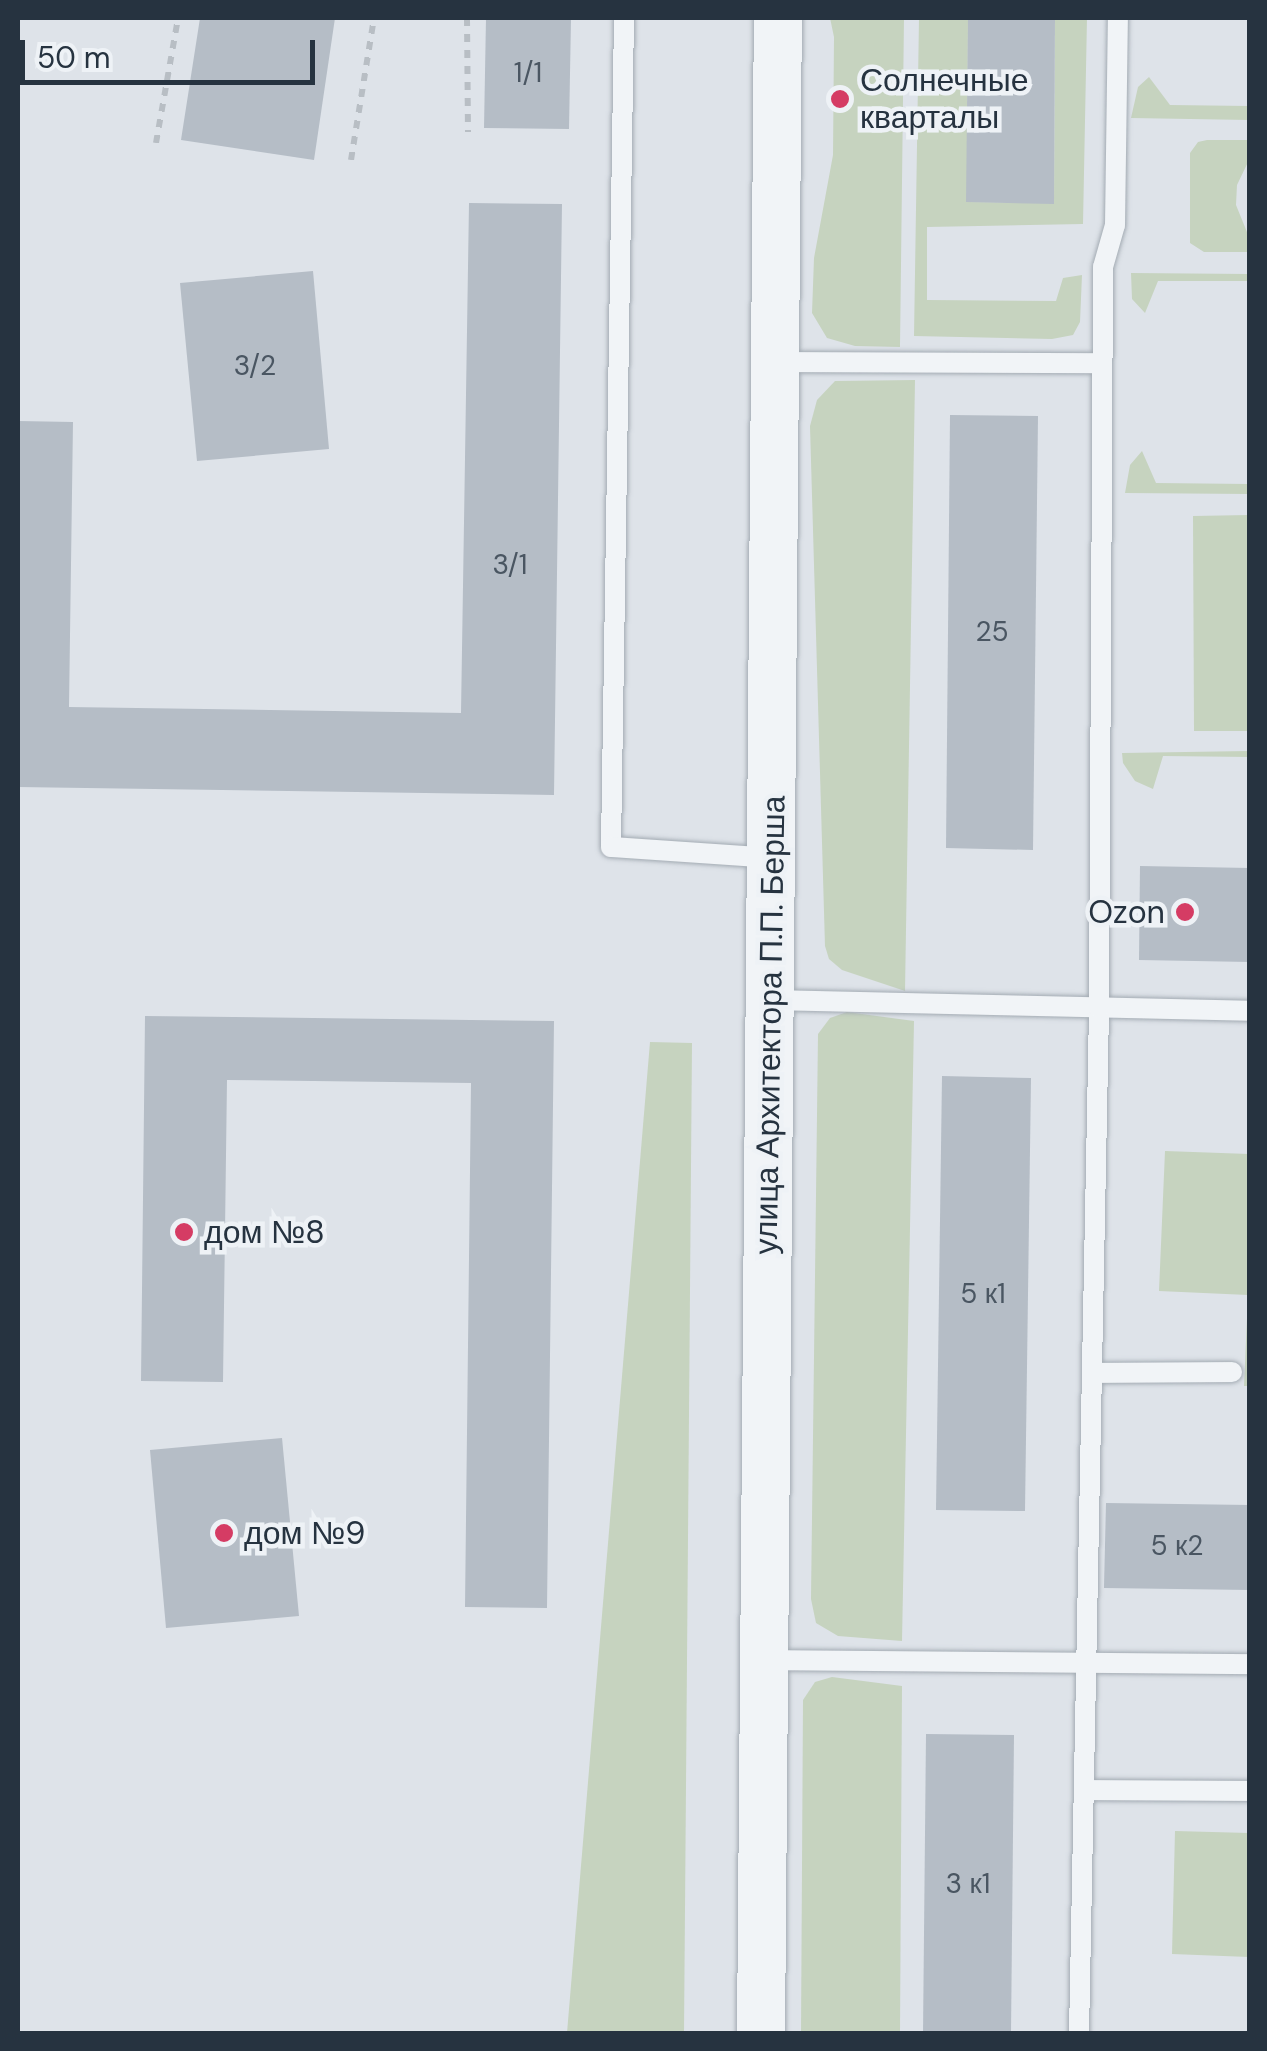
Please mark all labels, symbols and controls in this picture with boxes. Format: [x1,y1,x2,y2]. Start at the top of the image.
scale bar [25,20,320,82]
text: 50 m [37,38,111,77]
house number: 1/1 [514,56,542,90]
place label: Солнечные кварталы [860,62,1028,137]
marker: Солнечные кварталы [829,88,851,110]
house number: 3/2 [234,349,276,383]
house number: 3/1 [493,548,527,582]
house number: 25 [975,615,1009,649]
street label: улица Архитектора П.П. Берша [747,795,793,1255]
place label: Ozon [1088,893,1165,931]
marker: Ozon [1174,901,1196,923]
place label: дом №8 [204,1213,325,1251]
marker: дом №8 [173,1221,195,1243]
house number: 5 к1 [960,1277,1006,1311]
place label: дом №9 [244,1514,365,1552]
marker: дом №9 [213,1522,235,1544]
house number: 5 к2 [1151,1529,1203,1563]
house number: 3 к1 [946,1867,990,1901]

